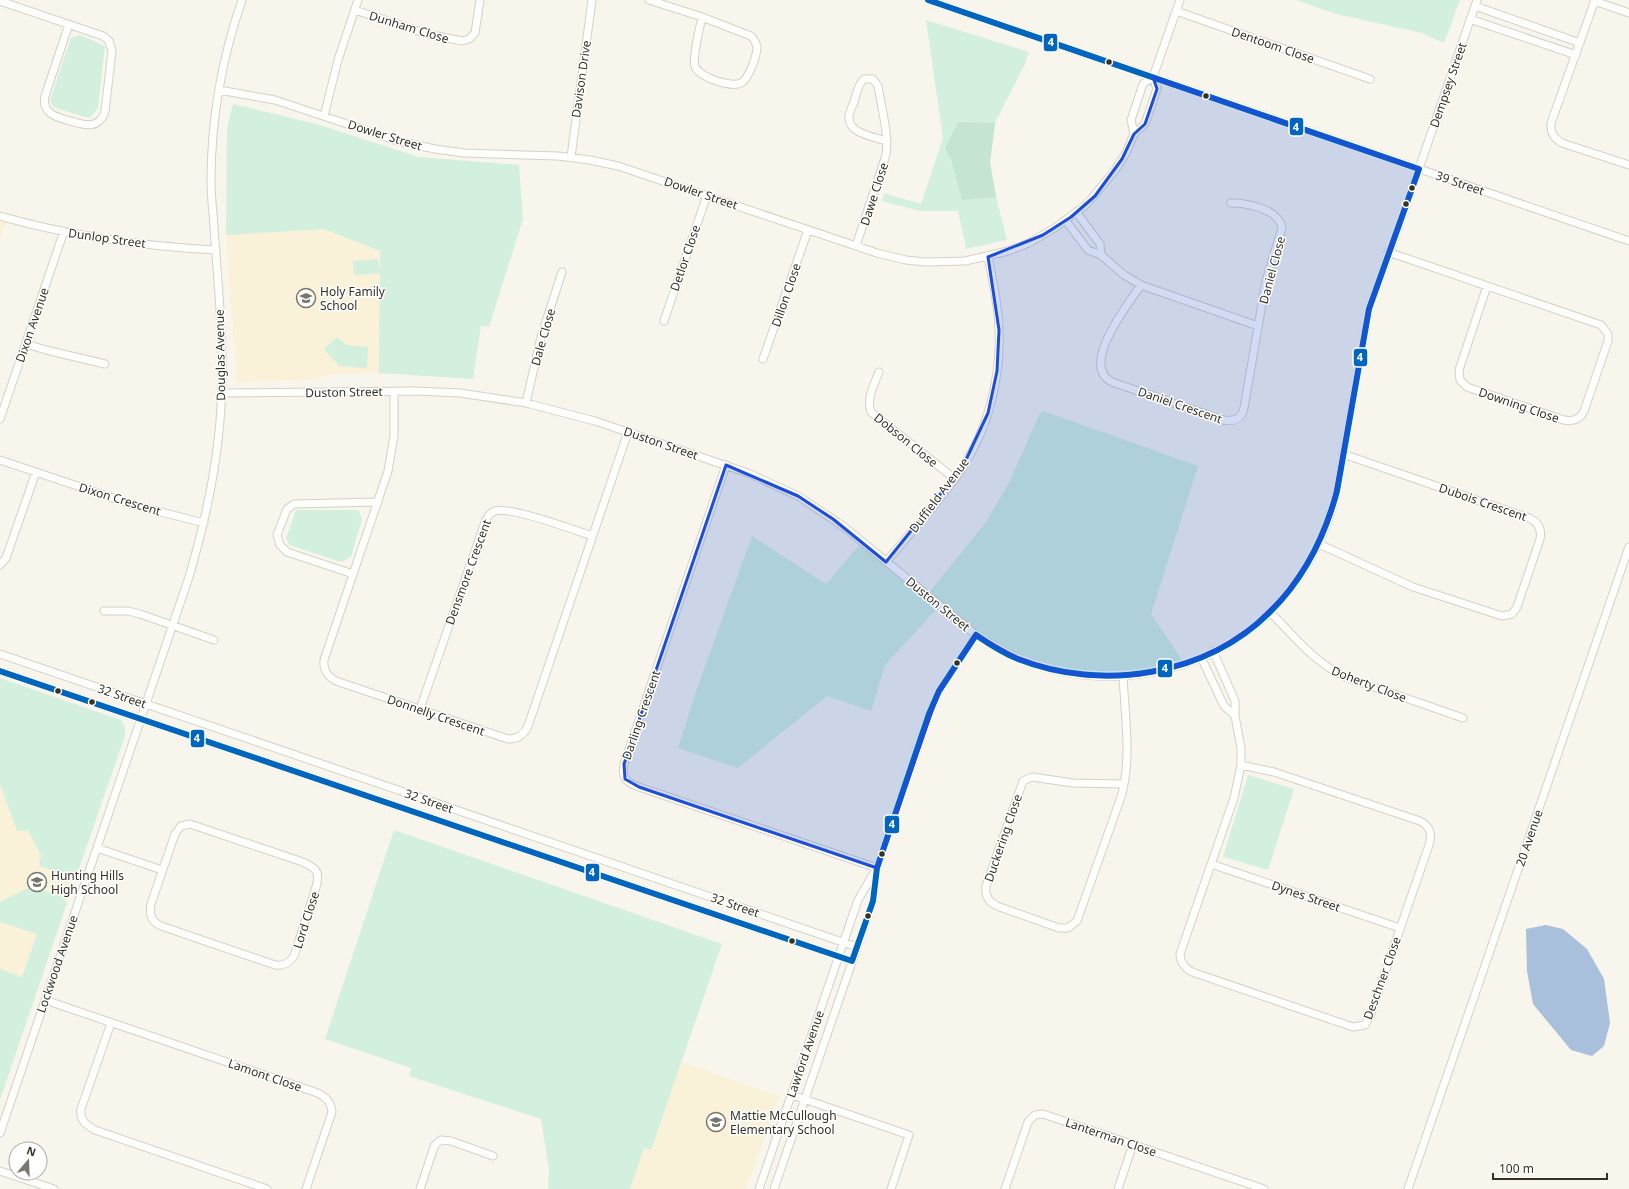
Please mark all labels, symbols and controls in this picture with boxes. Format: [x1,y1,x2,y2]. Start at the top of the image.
street label: Dunham Close [367,7,451,47]
street label: Dentoom Close [1229,23,1317,67]
line badge: 4 [1043,33,1058,52]
text: 4 [1048,34,1055,49]
street label: Davison Drive [567,39,595,119]
street label: Dempsey Street [1425,39,1471,130]
unlabelled marker [1104,57,1114,67]
unlabelled marker [1201,91,1211,101]
street label: Dowler Street [346,116,425,155]
line badge: 4 [1289,117,1304,136]
text: 4 [1293,119,1300,134]
street label: Dawe Close [856,160,892,228]
street label: 39 Street [1433,167,1487,199]
street label: Dowler Street [662,172,741,214]
unlabelled marker [1407,183,1417,193]
unlabelled marker [1401,199,1411,209]
street label: Detlor Close [666,223,704,293]
street label: Dunlop Street [67,224,147,252]
street label: Daniel Close [1255,234,1289,306]
street label: Dillon Close [767,261,805,329]
place label: Holy Family School [320,283,386,314]
street label: Dixon Avenue [11,285,53,365]
school or university icon: Holy Family School [295,287,317,309]
street label: Dale Close [527,306,559,368]
street label: Douglas Avenue [211,309,229,401]
line badge: 4 [1353,348,1368,367]
text: 4 [1357,349,1364,364]
street label: Duston Street [305,383,384,401]
street label: Daniel Crescent [1136,383,1225,428]
street label: Downing Close [1476,383,1562,427]
street label: Dobson Close [871,409,942,471]
street label: Duston Street [622,422,701,464]
street label: Duffield Avenue [905,454,973,536]
street label: Dixon Crescent [77,478,164,520]
street label: Dubois Crescent [1437,479,1530,525]
street label: Densmore Crescent [441,516,495,627]
street label: Duston Street [903,573,974,635]
unlabelled marker [952,658,962,668]
line badge: 4 [1157,659,1173,678]
text: 4 [1162,660,1169,675]
street label: Doherty Close [1329,662,1409,706]
street label: Darling Crescent [618,667,664,762]
street label: 32 Street [95,680,149,712]
unlabelled marker [53,686,63,696]
street label: Donnelly Crescent [385,690,488,740]
unlabelled marker [87,697,97,707]
line badge: 4 [190,729,205,748]
text: 4 [194,730,201,745]
street label: 32 Street [402,785,456,817]
street label: Duckering Close [980,792,1026,884]
street label: 20 Avenue [1511,807,1547,869]
line badge: 4 [884,815,900,834]
text: 4 [889,816,896,831]
unlabelled marker [877,849,887,859]
line badge: 4 [585,863,600,882]
text: 4 [589,864,596,879]
place label: Hunting Hills High School [51,867,124,898]
school or university icon: Hunting Hills High School [26,871,48,893]
street label: Dynes Street [1269,876,1343,916]
street label: Lord Close [289,889,323,951]
street label: 32 Street [708,889,762,921]
unlabelled marker [863,911,873,921]
street label: Lockwood Avenue [32,913,82,1015]
street label: Deschner Close [1359,934,1405,1022]
unlabelled marker [787,936,797,946]
street label: Lawford Avenue [782,1008,828,1100]
street label: Lamont Close [226,1054,304,1096]
place label: Mattie McCullough Elementary School [730,1107,837,1138]
school or university icon: Mattie McCullough Elementary School [705,1111,727,1133]
street label: Lanterman Close [1063,1113,1159,1161]
north arrow [8,1141,48,1181]
text: N [25,1143,38,1160]
scale bar [1493,1155,1607,1181]
text: 100 m [1499,1160,1534,1177]

